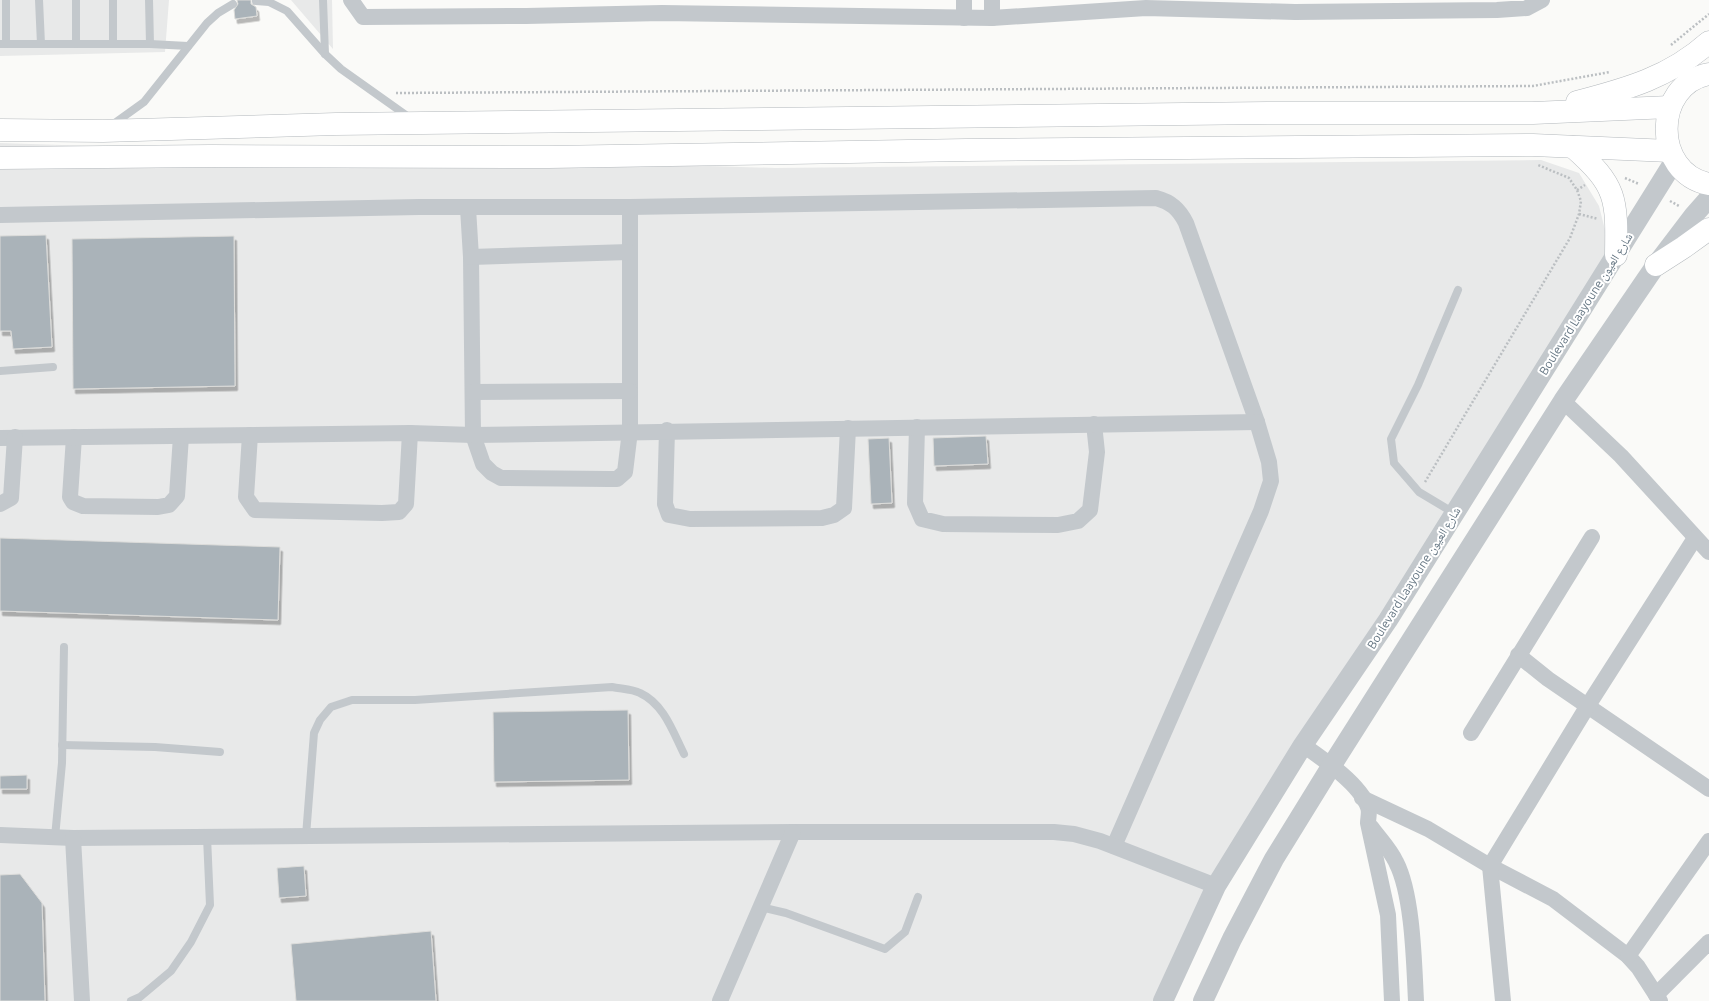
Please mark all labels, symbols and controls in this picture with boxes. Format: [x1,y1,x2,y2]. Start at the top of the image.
street label: Boulevard Laayoune شارع العيون [1536,230,1636,378]
street label: Boulevard Laayoune شارع العيون [1364,504,1464,652]

